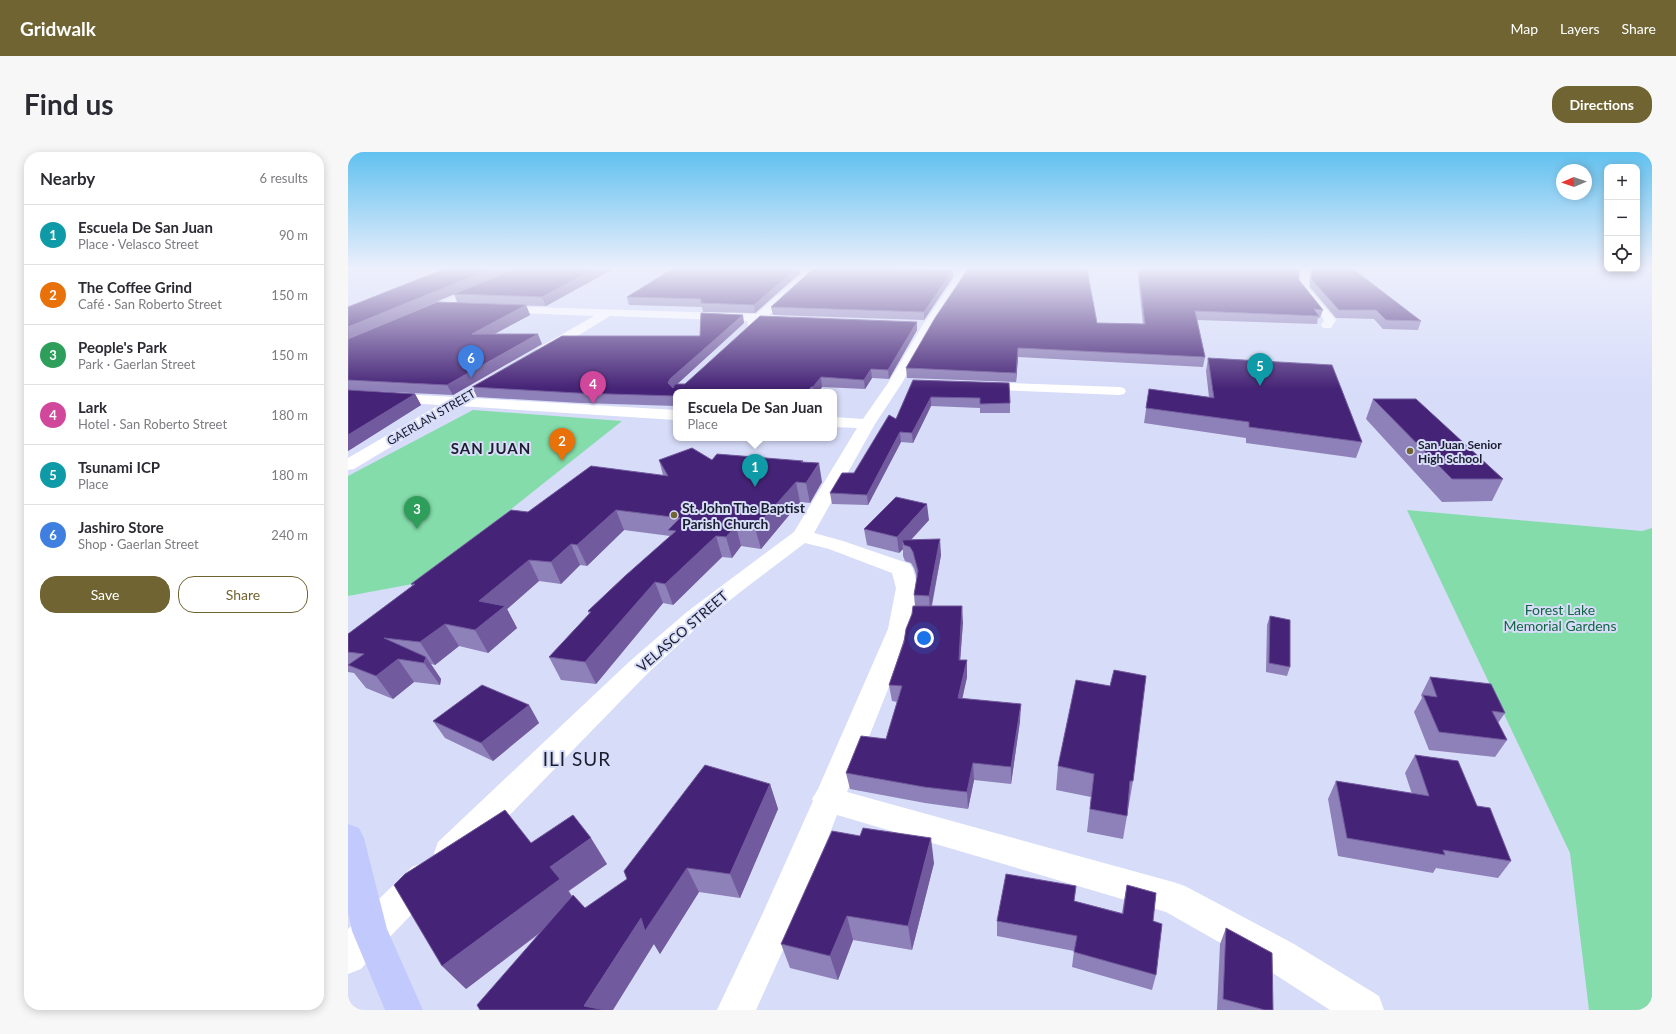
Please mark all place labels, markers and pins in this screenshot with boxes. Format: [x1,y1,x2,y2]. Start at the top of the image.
pin: 6 [458,345,484,378]
pin: 5 [1247,353,1273,386]
pin: 4 [580,371,606,404]
pin: 2 [549,428,575,461]
place label: San Juan Senior High School [1418,437,1502,466]
marker: San Juan Senior High School [1405,446,1415,456]
pin: 1 [742,454,768,487]
pin: 3 [404,496,430,529]
place label: St. John The Baptist Parish Church [682,499,806,532]
marker: St. John The Baptist Parish Church [669,510,679,520]

